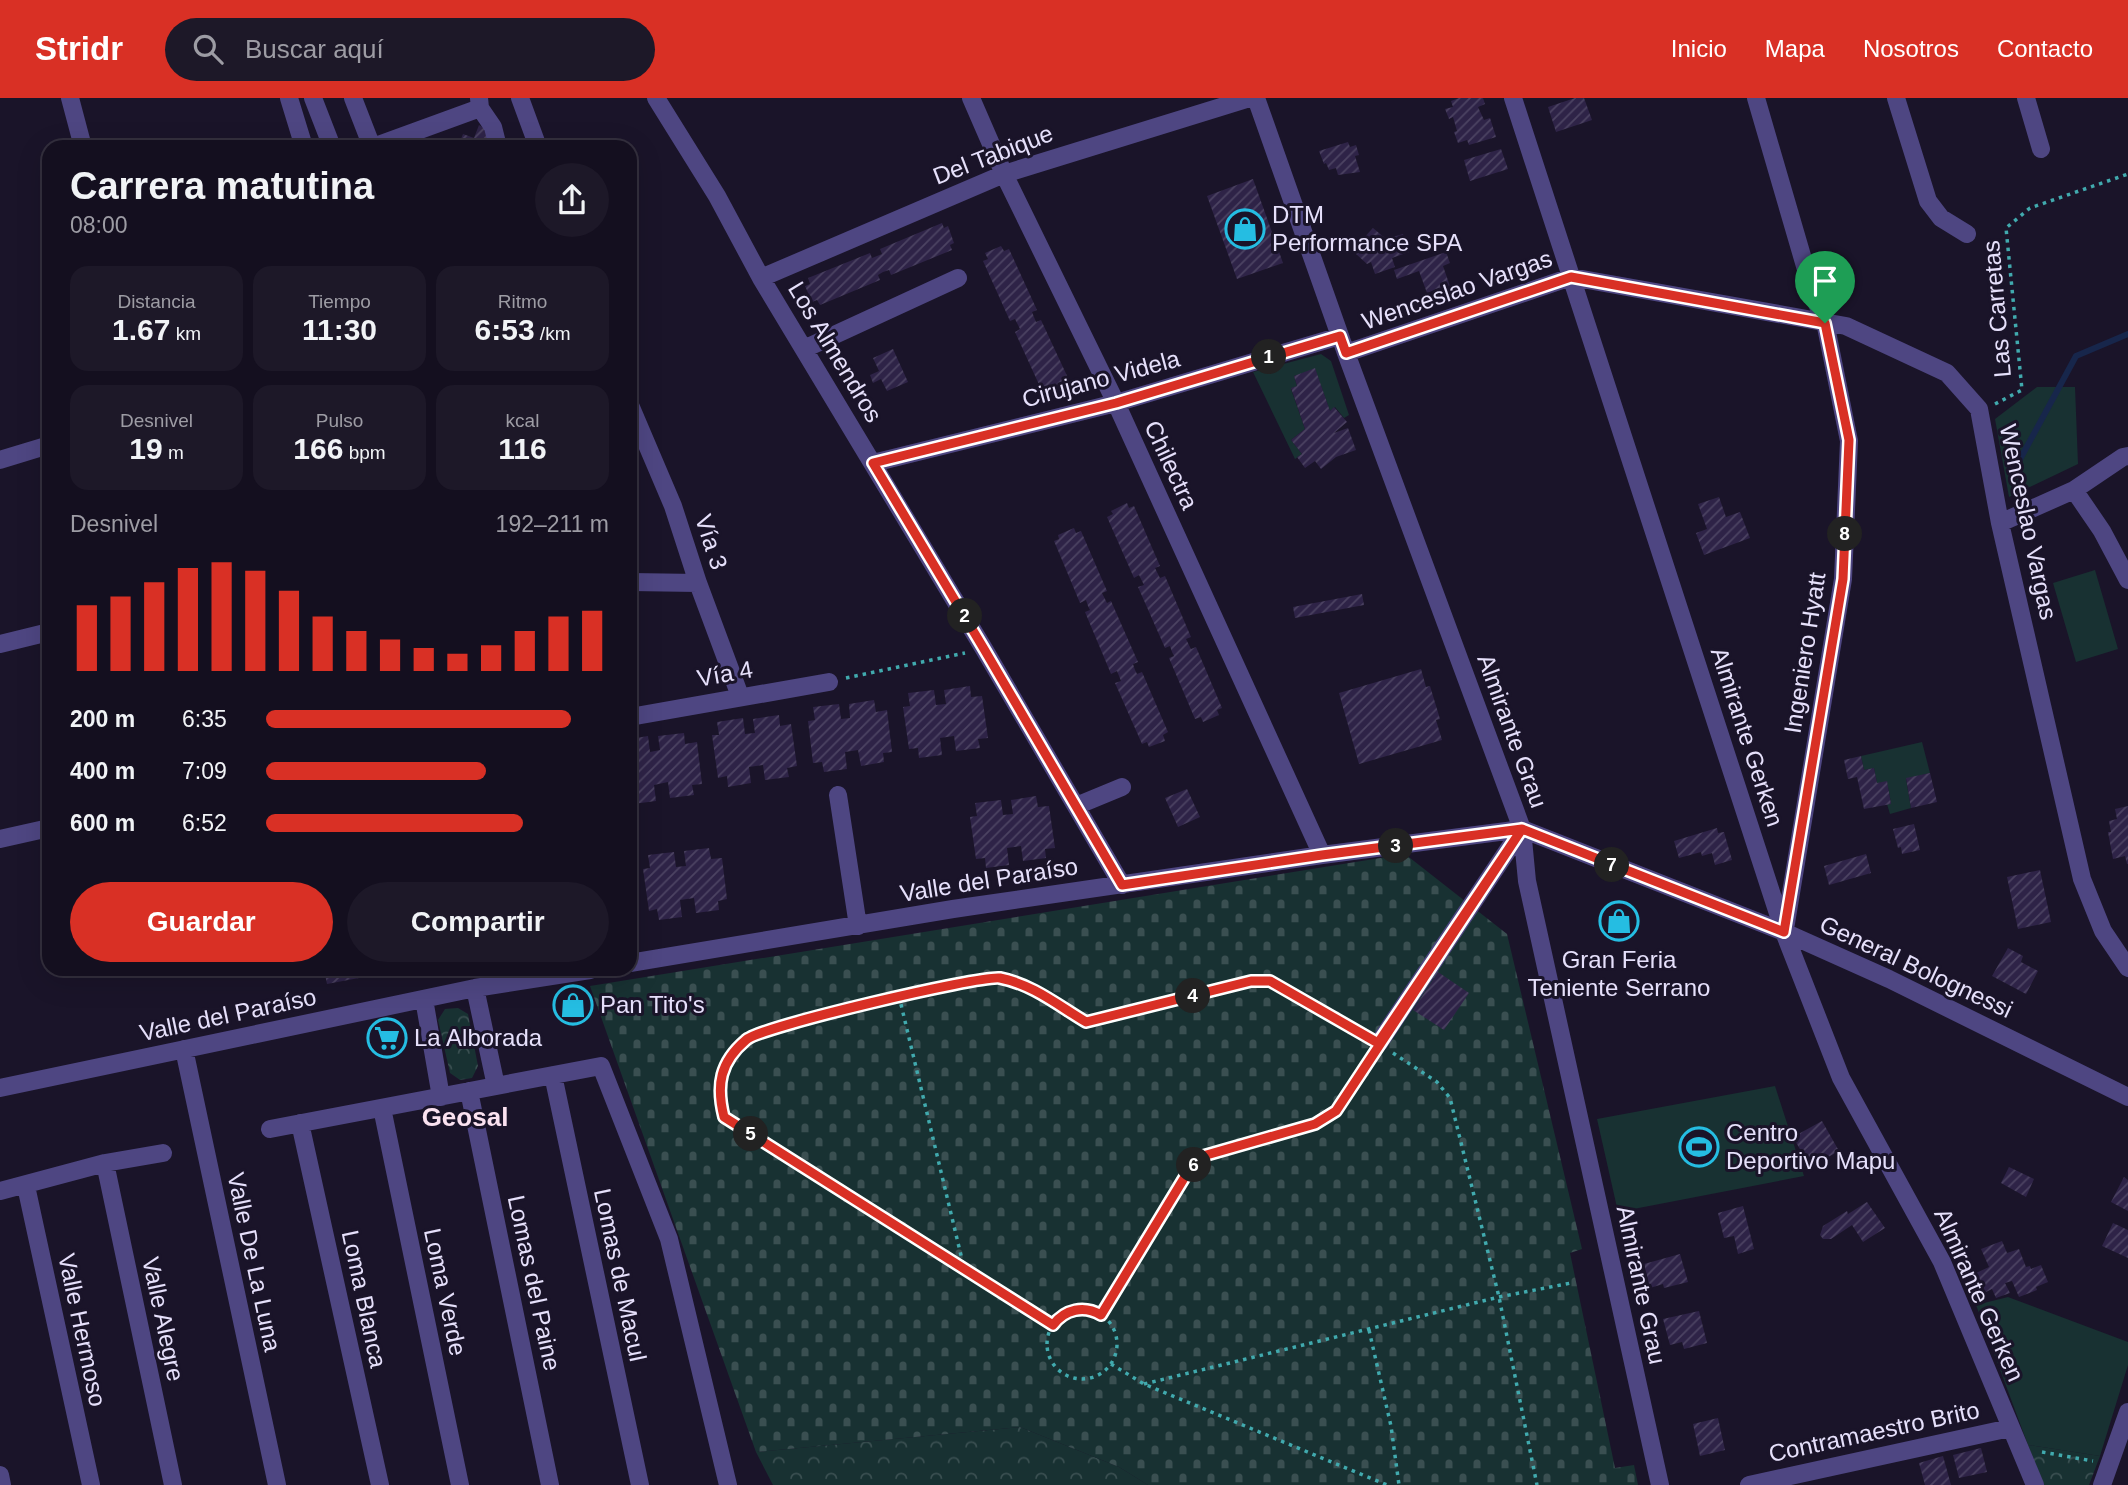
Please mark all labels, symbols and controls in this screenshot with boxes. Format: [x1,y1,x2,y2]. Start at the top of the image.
search box [165,18,655,81]
text: Stridr [35,30,123,67]
icon: search [189,30,227,68]
text: Buscar aquí [245,34,384,64]
text: Inicio [1671,35,1727,62]
text: Mapa [1765,35,1825,62]
text: Nosotros [1863,35,1959,62]
text: Contacto [1997,35,2093,62]
street label: Del Tabique [929,119,1057,190]
button: share [535,163,609,237]
text: Carrera matutina [70,165,374,207]
place label: DTM Performance SPA [1272,201,1462,256]
shop icon: DTM Performance SPA [1224,208,1266,250]
text: 08:00 [70,212,128,238]
street label: Las Carretas [1977,239,2016,379]
street label: Wenceslao Vargas [1358,244,1555,335]
pin [1795,251,1855,323]
icon: arrive [1806,262,1844,300]
street label: Los Almendros [783,277,888,427]
text: Distancia [117,291,196,312]
text: Tiempo [308,291,371,312]
text: Ritmo [498,291,547,312]
text: 1.67 [112,313,170,346]
text: 11:30 [302,313,377,346]
text: 6:53 [475,313,535,346]
text: km [170,323,201,344]
text: /km [535,323,570,344]
pin: 1 [1252,340,1286,374]
street label: Cirujano Videla [1019,344,1183,413]
text: 1 [1263,346,1274,367]
text: Desnivel [120,410,193,431]
text: Pulso [316,410,363,431]
text: kcal [506,410,539,431]
street label: Chilectra [1139,416,1204,514]
street label: Wenceslao Vargas [1995,422,2062,622]
text: 19 [129,432,163,465]
text: 166 [293,432,343,465]
text: 116 [498,432,547,465]
text: m [163,442,184,463]
text: bpm [343,442,386,463]
text: Desnivel [70,511,158,537]
text: 192–211 m [496,511,609,537]
street label: Vía 3 [690,511,733,573]
pin: 8 [1828,516,1862,551]
text: 8 [1839,523,1850,544]
street label: Ingeniero Hyatt [1778,570,1831,735]
pin: 2 [948,598,982,634]
text: 2 [959,605,970,626]
street label: Almirante Gerken [1706,644,1789,830]
street label: Almirante Grau [1472,650,1553,811]
street label: Vía 4 [695,655,755,692]
text: 200 m [70,706,135,732]
text: 6:35 [182,706,227,732]
text: 400 m [70,758,135,784]
text: 7:09 [182,758,227,784]
text: 600 m [70,810,135,836]
text: 6:52 [182,810,227,836]
pin: 3 [1378,828,1414,864]
text: 3 [1390,835,1401,856]
pin: 7 [1594,848,1630,882]
street label: Valle del Paraíso [898,852,1080,907]
text: 7 [1606,854,1617,875]
button: Guardar [70,882,333,962]
button: Compartir [347,882,609,962]
shop icon: Gran Feria Teniente Serrano [1598,900,1640,942]
street label: General Bolognessi [1816,910,2017,1023]
place label: Gran Feria Teniente Serrano [1528,946,1710,1001]
pin: 4 [1176,978,1210,1014]
street label: Valle del Paraíso [137,983,319,1046]
shop icon: Pan Tito's [552,984,594,1026]
text: 4 [1187,985,1198,1006]
place label: Pan Tito's [600,991,705,1018]
supermarket icon: La Alborada [366,1017,408,1059]
place label: La Alborada [414,1024,543,1051]
district label: Geosal [422,1102,508,1132]
pin: 5 [734,1116,768,1152]
place label: Centro Deportivo Mapu [1726,1119,1895,1174]
text: 5 [745,1123,756,1144]
sports icon: Centro Deportivo Mapu [1678,1126,1720,1168]
pin: 6 [1176,1148,1212,1182]
text: 6 [1188,1154,1199,1175]
street label: Valle De La Luna [222,1170,287,1355]
street label: Lomas de Macul [589,1186,652,1364]
street label: Lomas del Paine [503,1193,566,1373]
street label: Almirante Grau [1612,1203,1671,1367]
street label: Almirante Gerken [1929,1204,2030,1386]
street label: Loma Verde [419,1226,472,1358]
street label: Loma Blanca [337,1228,392,1371]
street label: Valle Hermoso [53,1251,112,1409]
street label: Valle Alegre [137,1254,190,1383]
street label: Contramaestro Brito [1766,1396,1982,1467]

